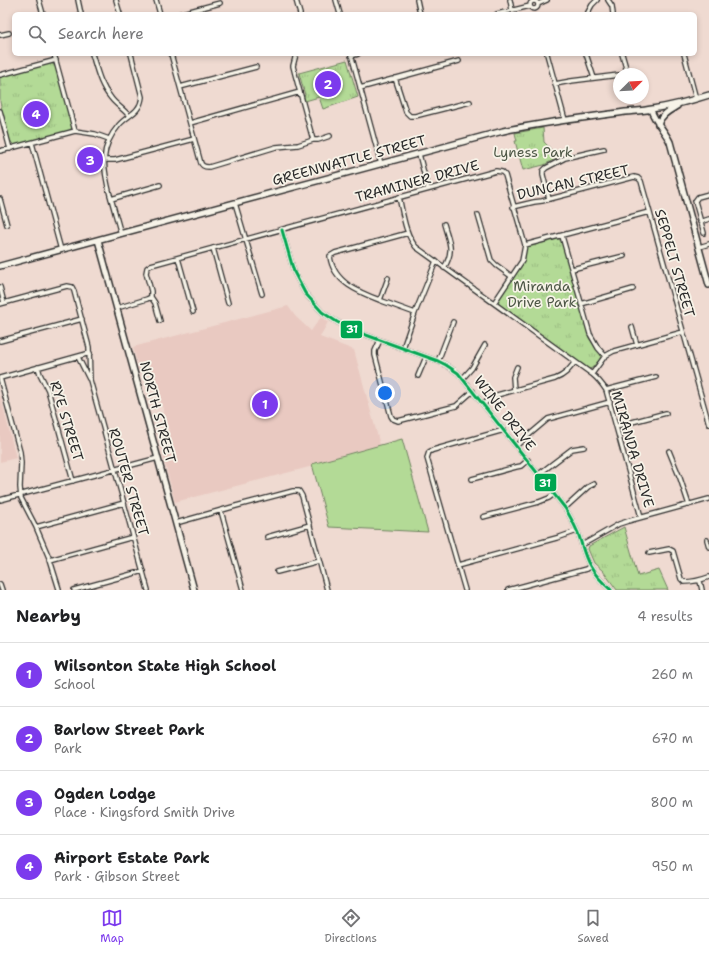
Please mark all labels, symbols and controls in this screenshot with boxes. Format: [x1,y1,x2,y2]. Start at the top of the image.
search box [12,12,697,56]
icon: search [26,23,48,45]
text: Search here [58,24,144,44]
north arrow [613,68,649,104]
pin: 2 [315,69,341,99]
pin: 4 [23,99,49,129]
street label: GREENWATTLE STREET [270,131,428,189]
park label: Lyness Park [493,143,573,161]
pin: 3 [77,145,103,175]
street label: TRAMINER DRIVE [353,156,481,206]
street label: DUNCAN STREET [515,160,631,204]
street label: SEPPELT STREET [651,207,699,319]
park label: Miranda Drive Park [507,277,577,311]
line badge: 31 [340,320,363,339]
text: 31 [346,322,358,337]
street label: NORTH STREET [136,359,180,465]
street label: WINE DRIVE [470,372,540,454]
street label: RYE STREET [46,379,88,464]
your location [375,383,395,403]
pin: 1 [252,389,278,419]
street label: MIRANDA DRIVE [608,389,658,510]
street label: ROUTER STREET [105,426,153,538]
line badge: 31 [534,473,557,492]
text: 31 [539,476,551,491]
text: Nearby [16,605,81,627]
text: 4 results [637,608,693,625]
text: Wilsonton State High School [54,656,276,676]
text: 1 [26,666,32,683]
text: 260 m [651,666,693,683]
text: School [54,676,95,693]
text: Barlow Street Park [54,720,205,740]
text: 2 [24,730,34,747]
text: 670 m [652,730,693,747]
text: Park [54,740,82,757]
text: Ogden Lodge [54,784,156,804]
text: 3 [24,794,34,811]
text: 800 m [650,794,693,811]
text: Place · Kingsford Smith Drive [54,804,235,821]
text: Airport Estate Park [54,848,210,868]
text: 4 [24,858,34,875]
text: 950 m [652,858,693,875]
text: Park · Gibson Street [54,868,180,885]
tab: Map [100,907,124,946]
tab: Directions [324,907,377,946]
tab: Saved [577,907,609,946]

